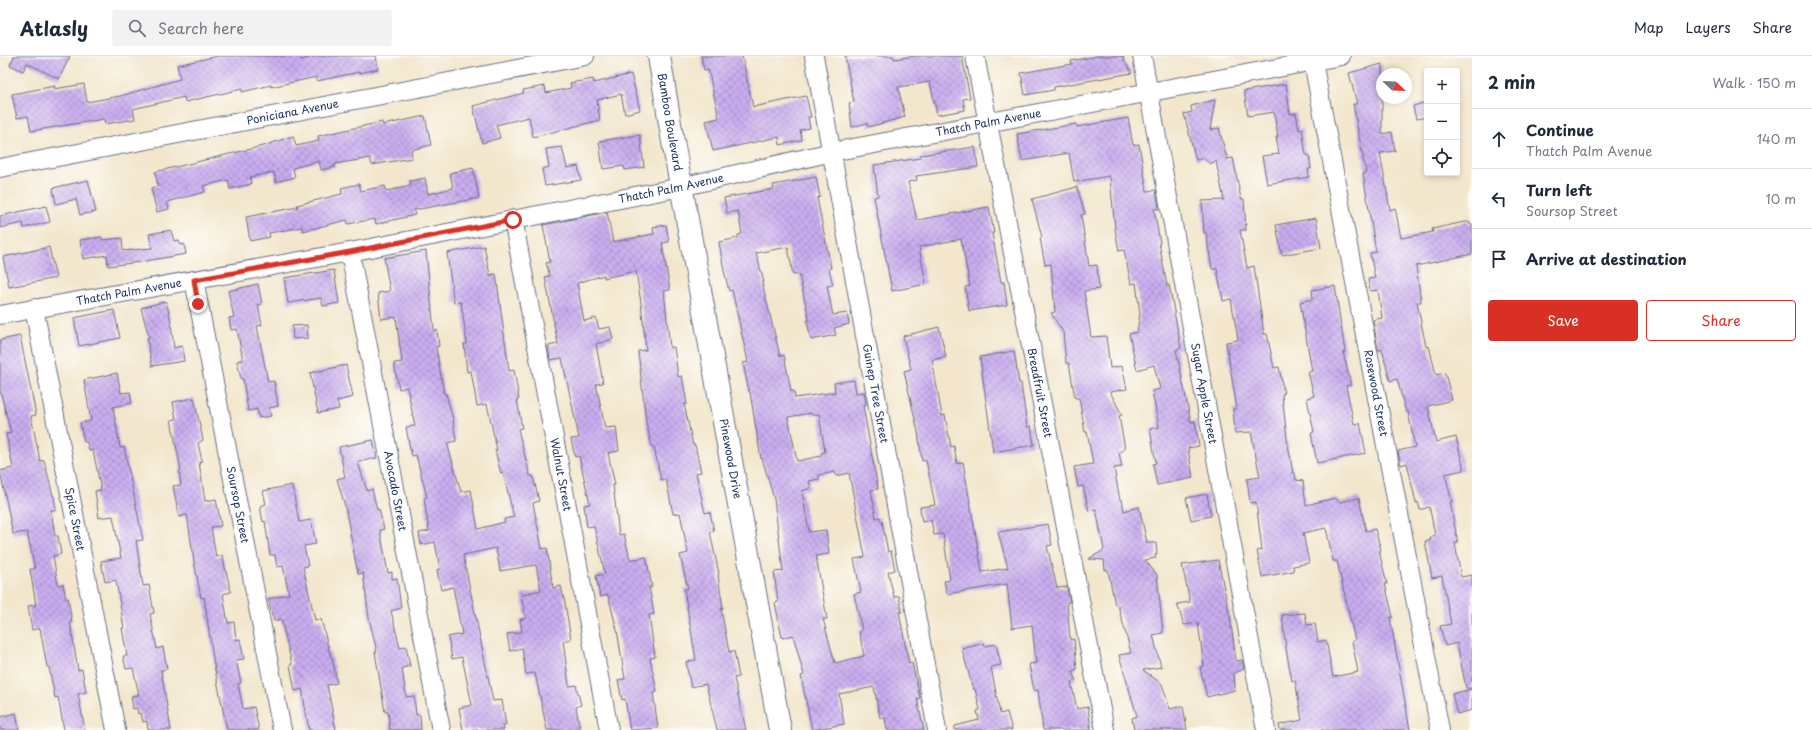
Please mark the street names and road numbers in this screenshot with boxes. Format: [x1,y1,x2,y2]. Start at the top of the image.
street label: Bamboo Boulevard [654,72,687,173]
street label: Poniciana Avenue [245,94,340,129]
street label: Thatch Palm Avenue [934,104,1042,140]
street label: Thatch Palm Avenue [617,168,725,207]
street label: Thatch Palm Avenue [75,273,183,309]
street label: Sugar Apple Street [1187,341,1222,446]
street label: Guinep Tree Street [859,342,893,444]
street label: Breadfruit Street [1023,346,1058,439]
street label: Rosewood Street [1360,348,1393,438]
street label: Pinewood Drive [716,417,747,500]
street label: Walnut Street [546,436,577,513]
street label: Avocado Street [380,449,412,532]
street label: Soursop Street [223,465,254,544]
street label: Spice Street [61,486,90,553]

